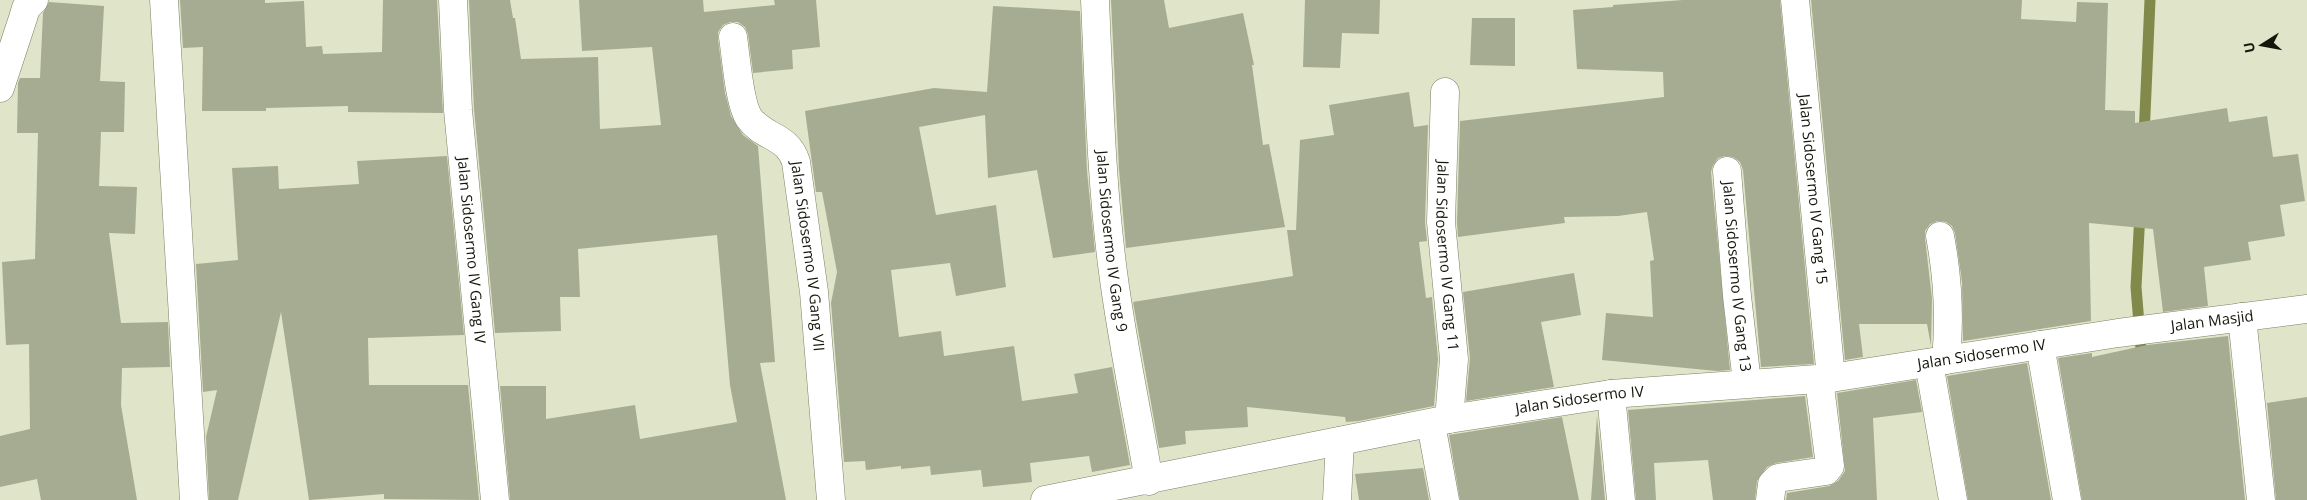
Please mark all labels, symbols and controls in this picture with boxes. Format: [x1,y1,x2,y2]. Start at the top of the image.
north arrow [2237,20,2287,70]
text: U [2238,41,2259,55]
street label: Jalan Sidosermo IV Gang 15 [1795,91,1833,285]
street label: Jalan Sidosermo IV Gang 9 [1093,148,1133,333]
street label: Jalan Sidosermo IV Gang IV [453,154,491,344]
street label: Jalan Sidosermo IV Gang VII [787,158,830,352]
street label: Jalan Sidosermo IV Gang 11 [1432,158,1464,352]
street label: Jalan Sidosermo IV Gang 13 [1719,179,1757,373]
street label: Jalan Masjid [2167,305,2255,335]
street label: Jalan Sidosermo IV [1914,333,2047,374]
street label: Jalan Sidosermo IV [1512,381,1644,418]

